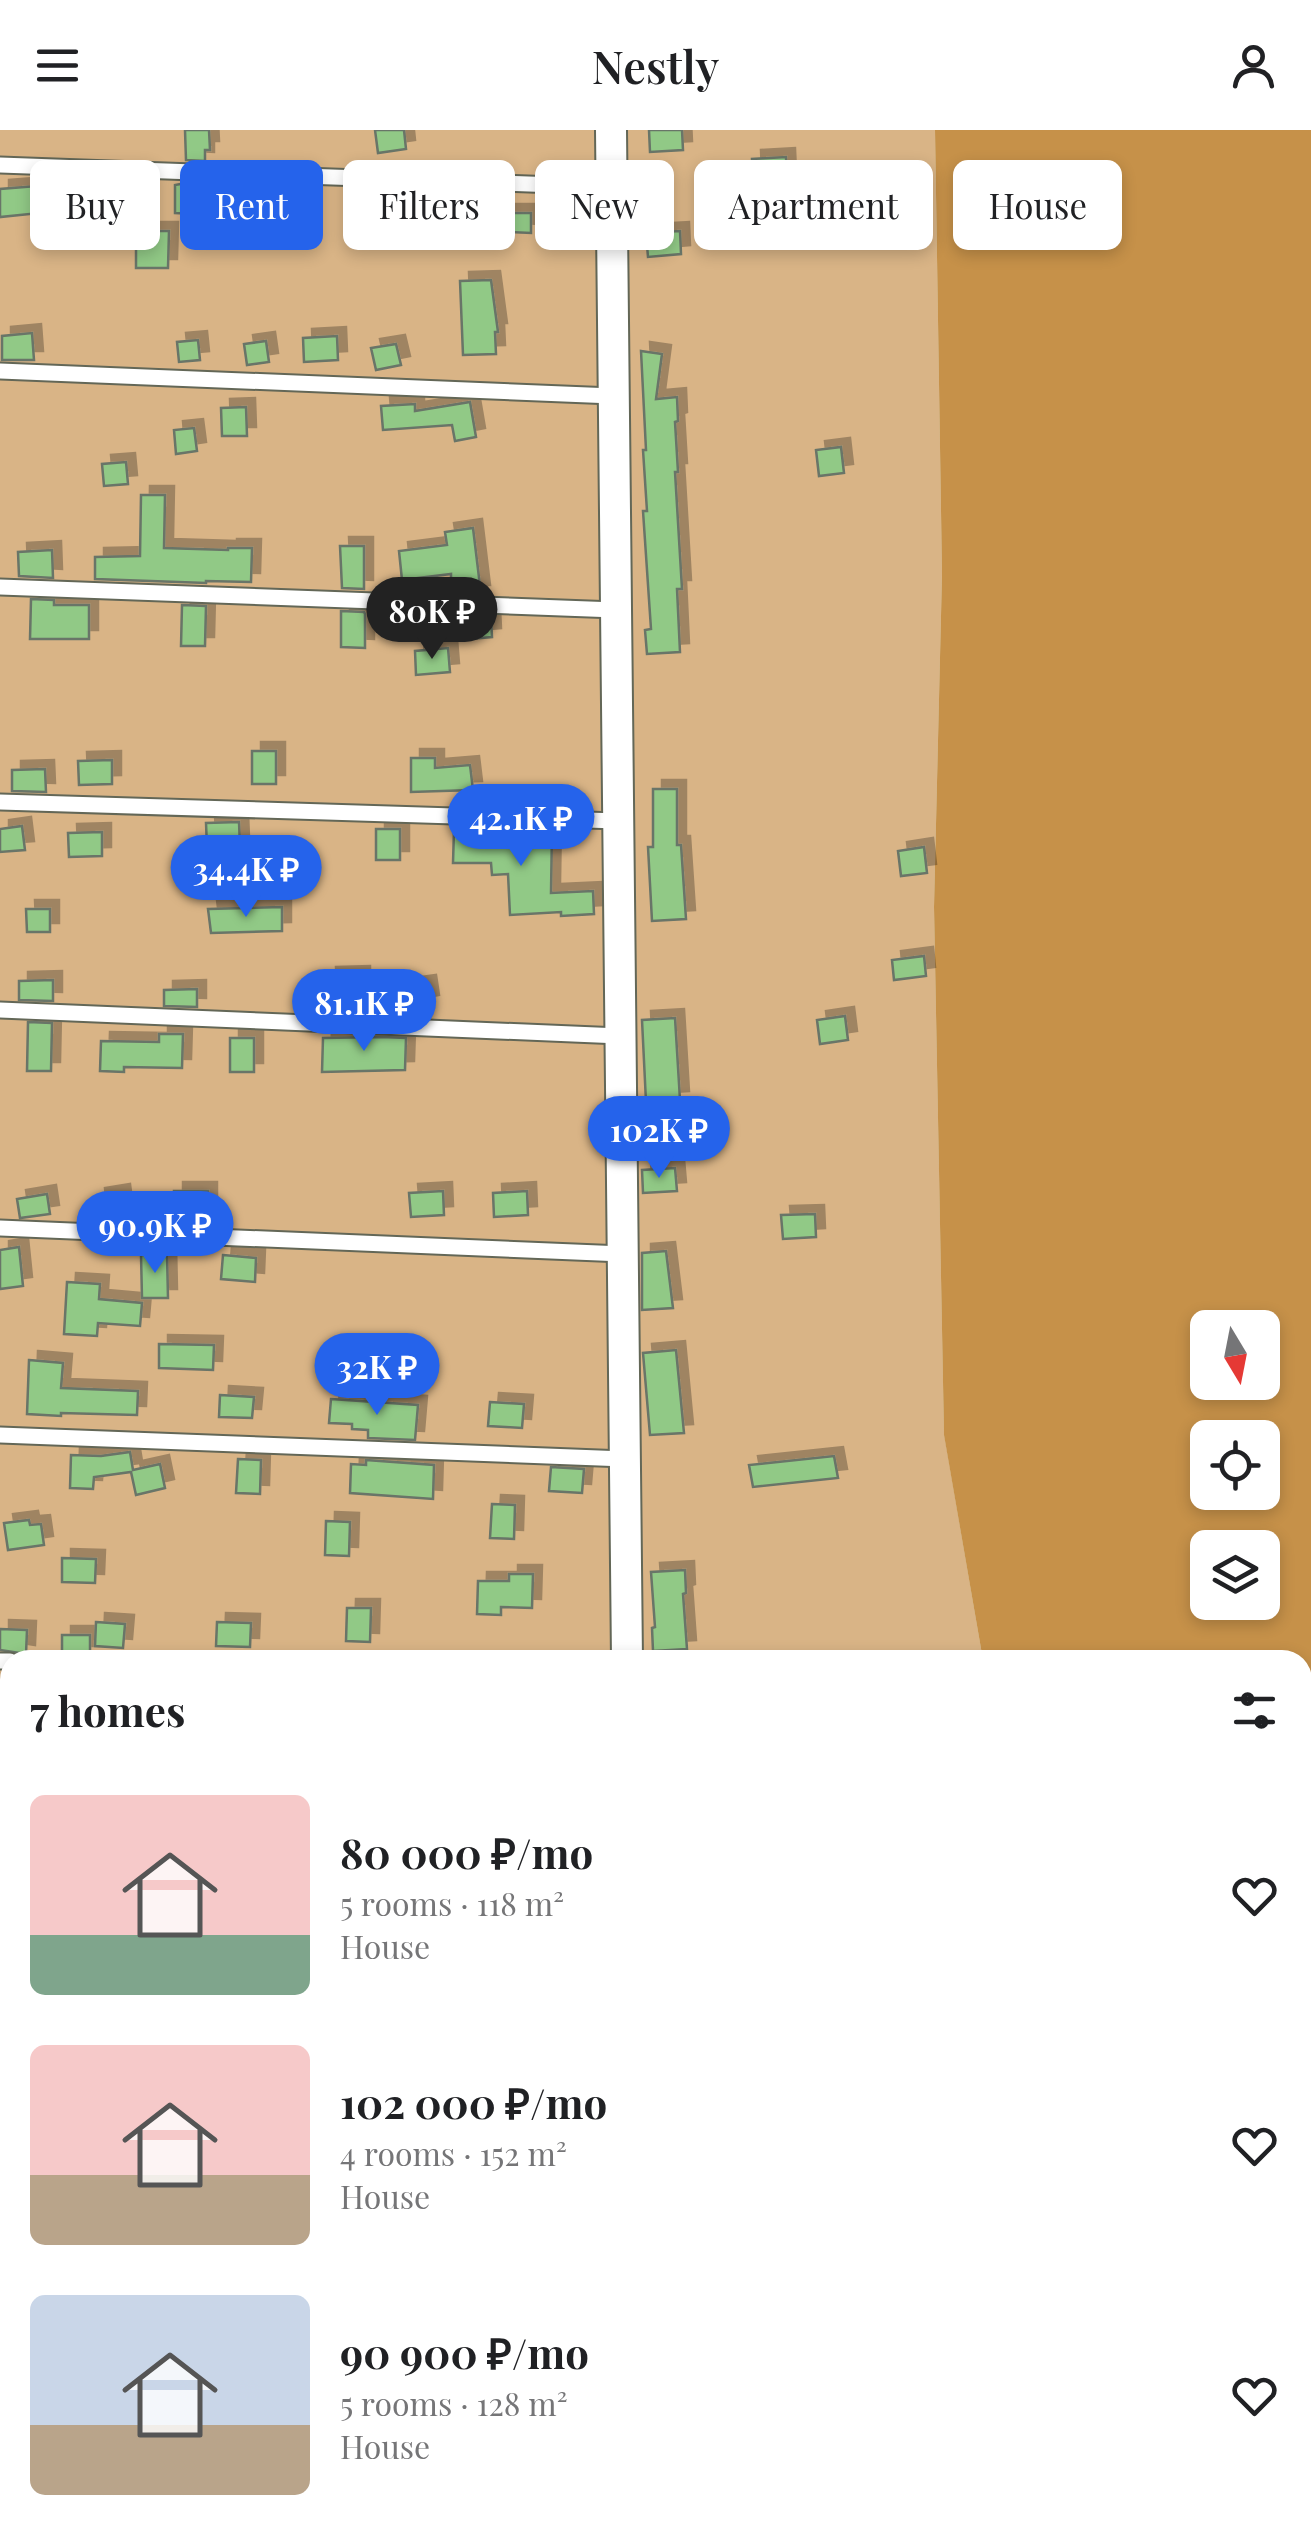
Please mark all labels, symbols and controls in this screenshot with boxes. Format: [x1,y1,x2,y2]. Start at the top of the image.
text: Nestly [592,35,719,95]
icon: menu [30,38,85,93]
icon: person [1226,38,1281,93]
chip: Buy [30,160,160,250]
chip: Rent [180,160,323,250]
chip: Filters [343,160,515,250]
chip: New [535,160,674,250]
chip: Apartment [694,160,933,250]
chip: House [953,160,1122,250]
pin: 80K ₽ [362,577,502,662]
text: 80K ₽ [388,588,476,631]
pin: 42.1K ₽ [429,784,613,869]
text: 42.1K ₽ [469,795,573,838]
pin: 34.4K ₽ [154,835,338,920]
text: 34.4K ₽ [193,846,299,889]
pin: 81.1K ₽ [272,969,456,1054]
text: 81.1K ₽ [314,980,414,1023]
pin: 102K ₽ [578,1096,740,1181]
text: 102K ₽ [610,1107,708,1150]
pin: 90.9K ₽ [63,1191,247,1276]
text: 90.9K ₽ [98,1202,212,1245]
north arrow [1190,1310,1280,1400]
map controls [1190,1310,1280,1620]
pin: 32K ₽ [307,1333,447,1418]
text: 32K ₽ [337,1344,417,1387]
button: locate [1190,1420,1280,1510]
button: layers [1190,1530,1280,1620]
text: 7 homes [30,1682,185,1738]
icon: filters [1227,1683,1282,1738]
text: 80 000 ₽/mo [340,1824,593,1880]
icon: home [110,1835,230,1955]
icon: heart [1227,1868,1282,1923]
text: 5 rooms · 118 m² [340,1881,564,1924]
text: House [340,1924,430,1967]
text: 102 000 ₽/mo [340,2074,607,2130]
icon: home [110,2085,230,2205]
icon: heart [1227,2118,1282,2173]
text: 4 rooms · 152 m² [340,2131,567,2174]
text: House [340,2174,430,2217]
text: 90 900 ₽/mo [340,2324,589,2380]
icon: home [110,2335,230,2455]
icon: heart [1227,2368,1282,2423]
text: 5 rooms · 128 m² [340,2381,568,2424]
text: House [340,2424,430,2467]

